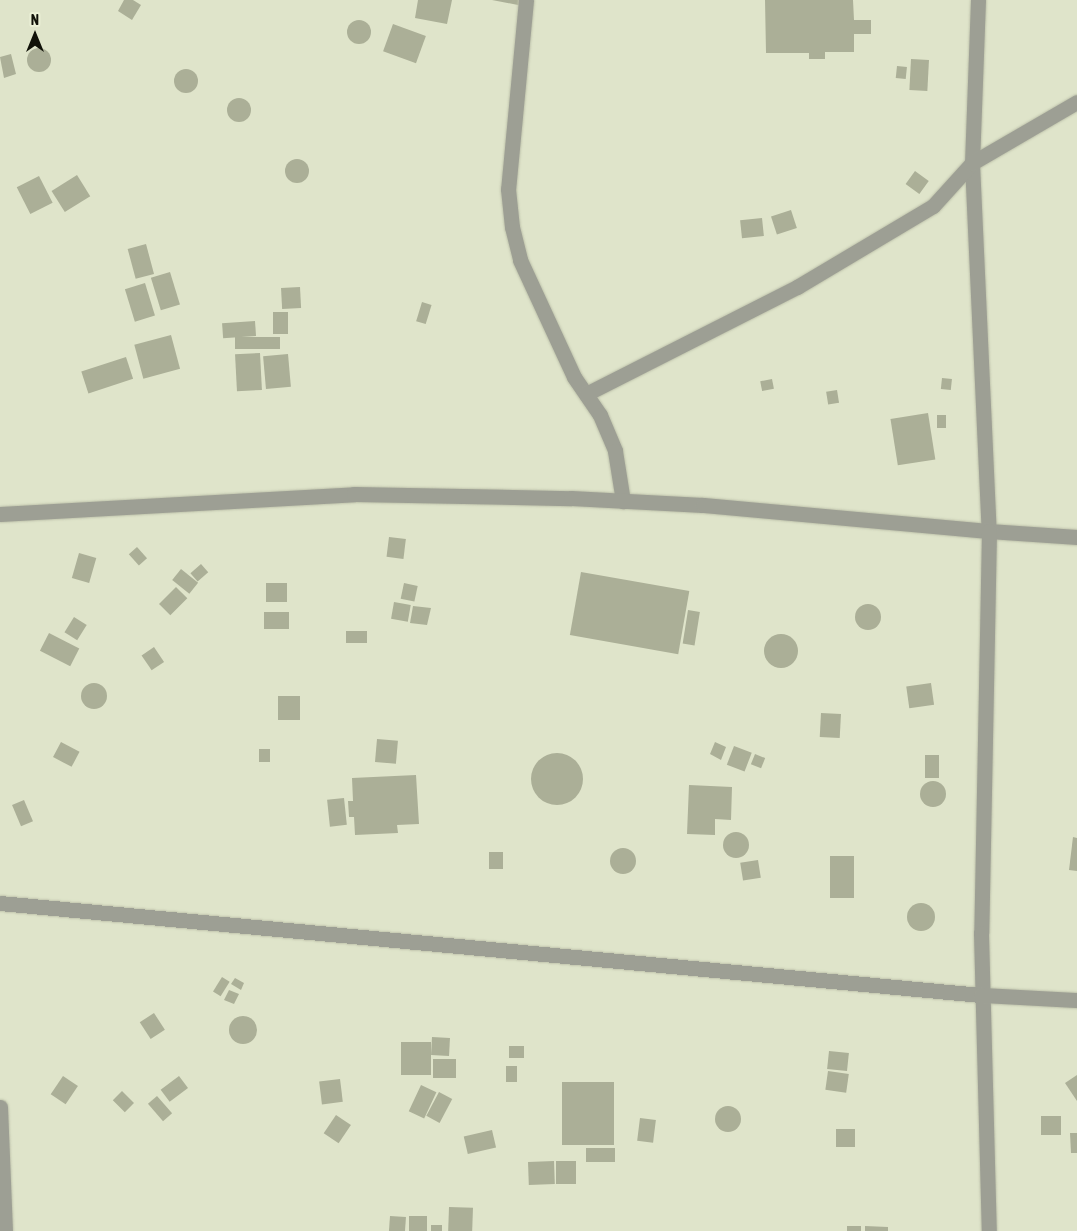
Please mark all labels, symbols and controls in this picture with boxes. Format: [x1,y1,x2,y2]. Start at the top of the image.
north arrow [10,10,60,60]
text: N [31,12,39,28]

